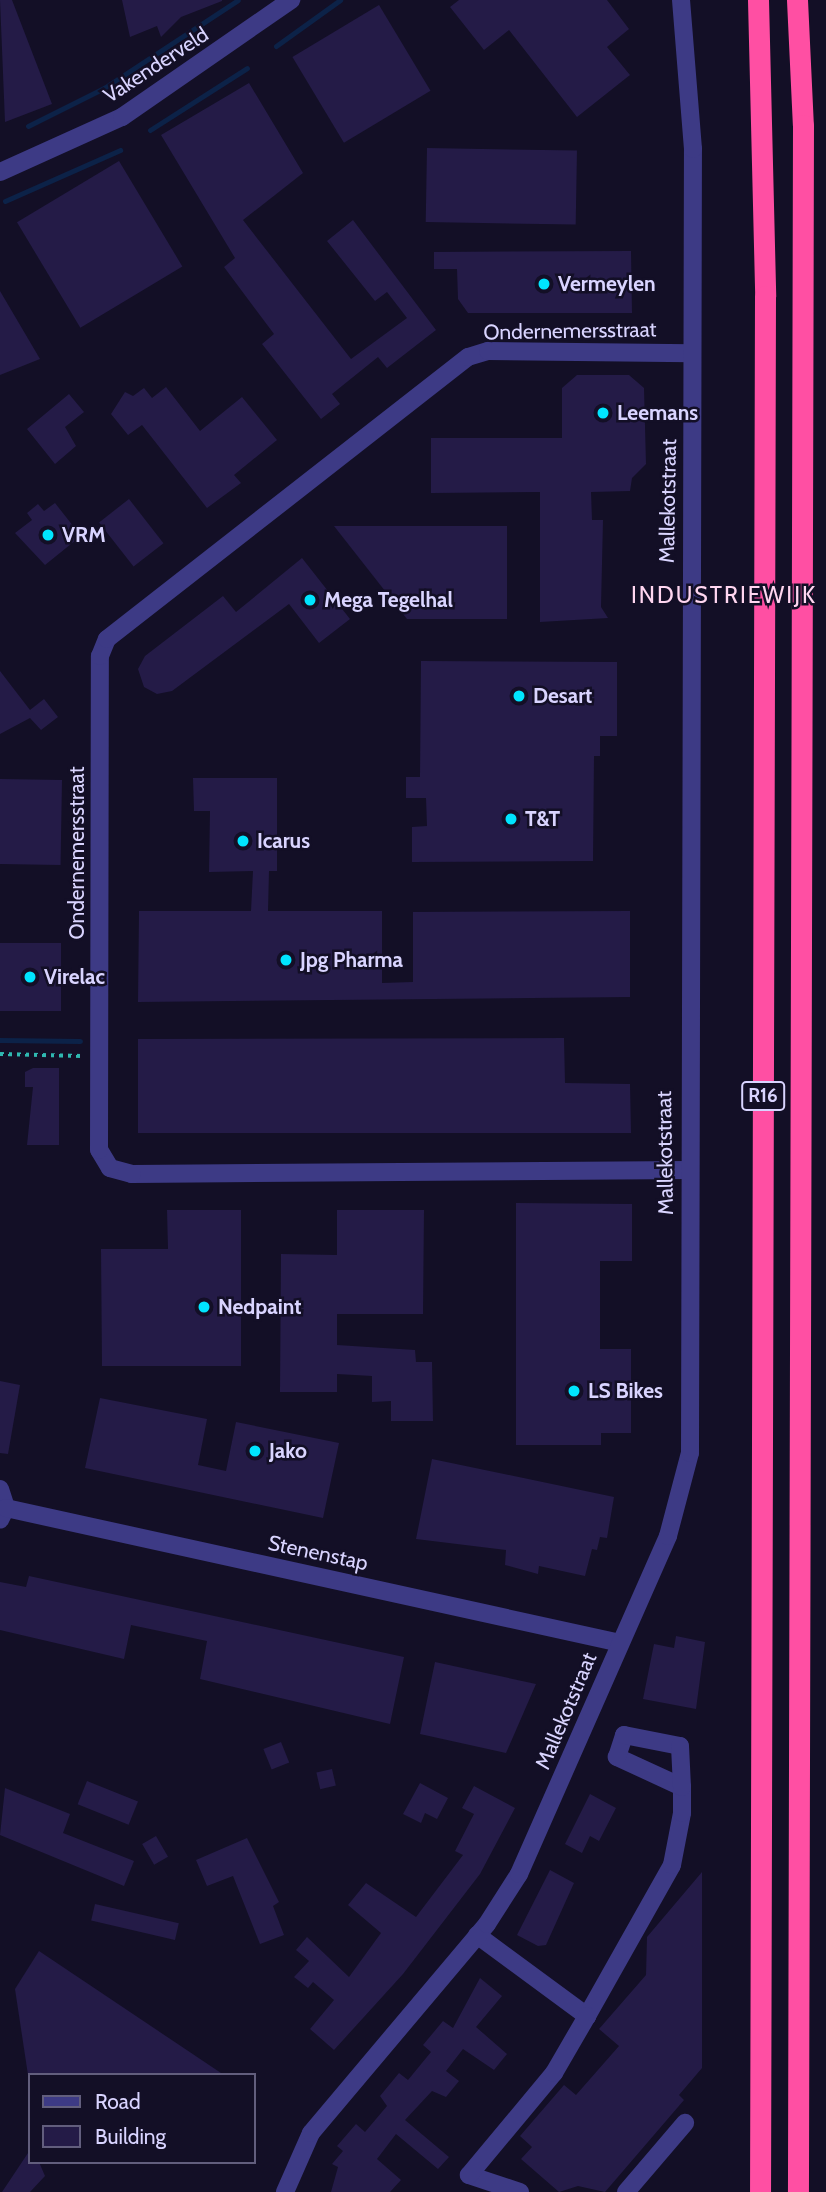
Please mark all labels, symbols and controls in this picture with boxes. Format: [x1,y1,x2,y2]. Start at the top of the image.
street label: Vakenderveld [99,22,213,108]
place label: Vermeylen [558,271,656,297]
marker: Vermeylen [536,276,552,292]
street label: Ondernemersstraat [483,317,657,345]
place label: Leemans [617,400,698,426]
marker: Leemans [595,405,611,421]
street label: Mallekotstraat [654,439,682,563]
place label: VRM [62,522,106,548]
marker: VRM [40,527,56,543]
district label: INDUSTRIEWIJK [633,581,815,609]
place label: Mega Tegelhal [324,587,453,613]
marker: Mega Tegelhal [302,592,318,608]
place label: Desart [533,683,592,709]
marker: Desart [511,688,527,704]
street label: Ondernemersstraat [64,766,90,940]
place label: T&T [525,806,560,832]
marker: T&T [503,811,519,827]
place label: Icarus [257,828,310,854]
marker: Icarus [235,833,251,849]
place label: Jpg Pharma [300,947,403,973]
marker: Jpg Pharma [278,952,294,968]
place label: Virelac [44,964,105,990]
marker: Virelac [22,969,38,985]
road number: R16 [740,1080,786,1112]
street label: Mallekotstraat [651,1091,679,1215]
place label: Nedpaint [218,1294,302,1320]
marker: Nedpaint [196,1299,212,1315]
place label: LS Bikes [588,1378,663,1404]
marker: LS Bikes [566,1383,582,1399]
place label: Jako [269,1438,307,1464]
marker: Jako [247,1443,263,1459]
street label: Stenenstap [266,1530,370,1576]
street label: Mallekotstraat [530,1649,602,1773]
legend [28,2073,256,2164]
text: Road [95,2089,141,2114]
text: Building [95,2124,166,2149]

